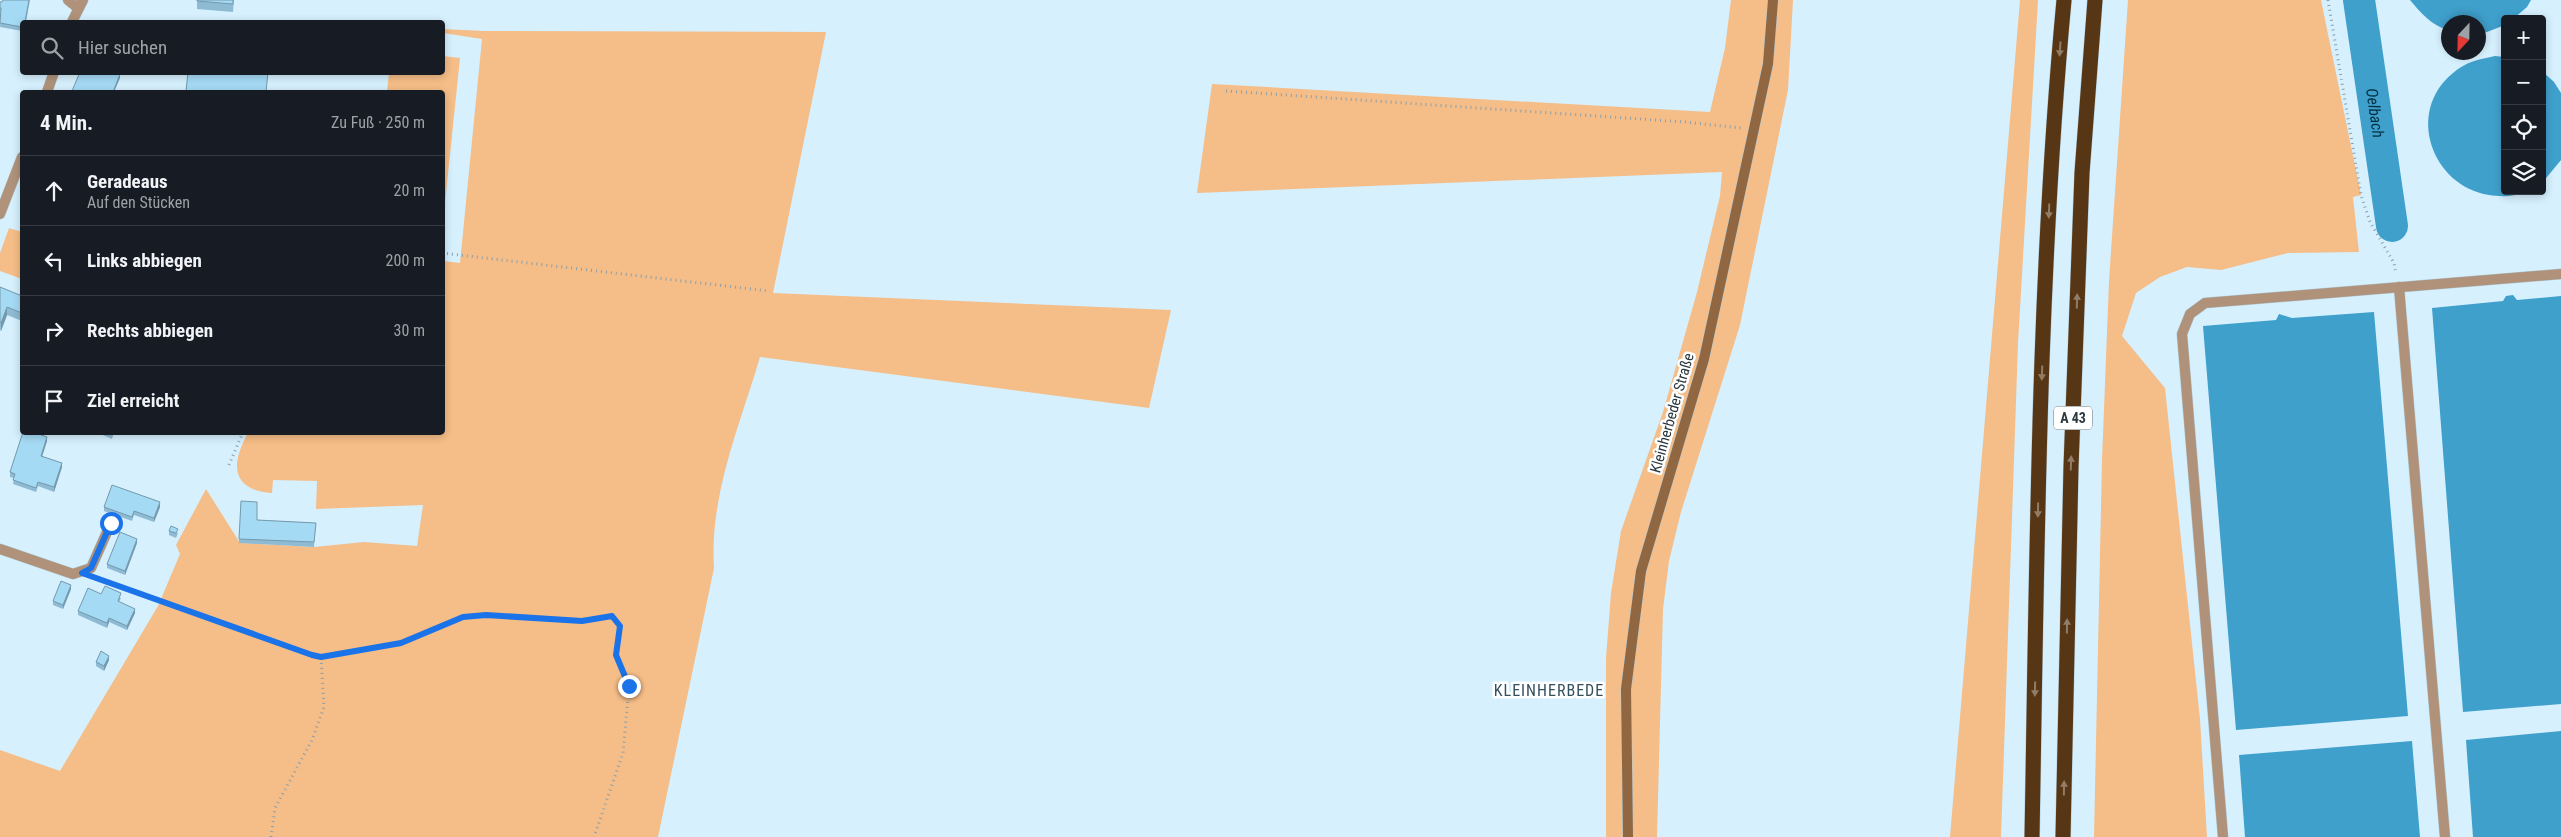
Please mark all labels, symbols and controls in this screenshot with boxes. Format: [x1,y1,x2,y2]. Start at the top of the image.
north arrow [2441,15,2486,60]
map controls [2501,15,2546,195]
button: + [2501,15,2546,60]
search box [20,20,445,75]
icon: search [38,34,66,62]
text: Hier suchen [78,36,167,59]
one-way arrow [2056,41,2064,57]
button: − [2501,60,2546,105]
water label: Oelbach [2362,87,2388,139]
button: locate [2501,105,2546,150]
text: 4 Min. [40,111,93,135]
text: Zu Fuß · 250 m [331,113,425,132]
button: layers [2501,150,2546,195]
text: Geradeaus [87,170,168,193]
icon: ahead [40,177,68,205]
text: 20 m [393,181,425,200]
text: Auf den Stücken [87,193,190,212]
one-way arrow [2045,203,2053,219]
icon: left [40,247,68,275]
text: Links abbiegen [87,249,202,272]
text: 200 m [386,251,425,270]
one-way arrow [2074,293,2082,309]
icon: right [40,317,68,345]
text: Rechts abbiegen [87,319,213,342]
text: 30 m [393,321,425,340]
street label: Kleinherbeder Straße [1646,351,1698,475]
one-way arrow [2038,365,2046,381]
icon: arrive [40,387,68,415]
text: Ziel erreicht [87,389,179,412]
road number: A 43 [2054,406,2092,429]
one-way arrow [2067,455,2075,471]
one-way arrow [2034,502,2042,518]
route start [100,512,123,535]
one-way arrow [2064,618,2072,634]
route end [618,675,641,698]
district label: KLEINHERBEDE [1494,681,1604,700]
one-way arrow [2030,682,2038,698]
one-way arrow [2060,780,2068,796]

